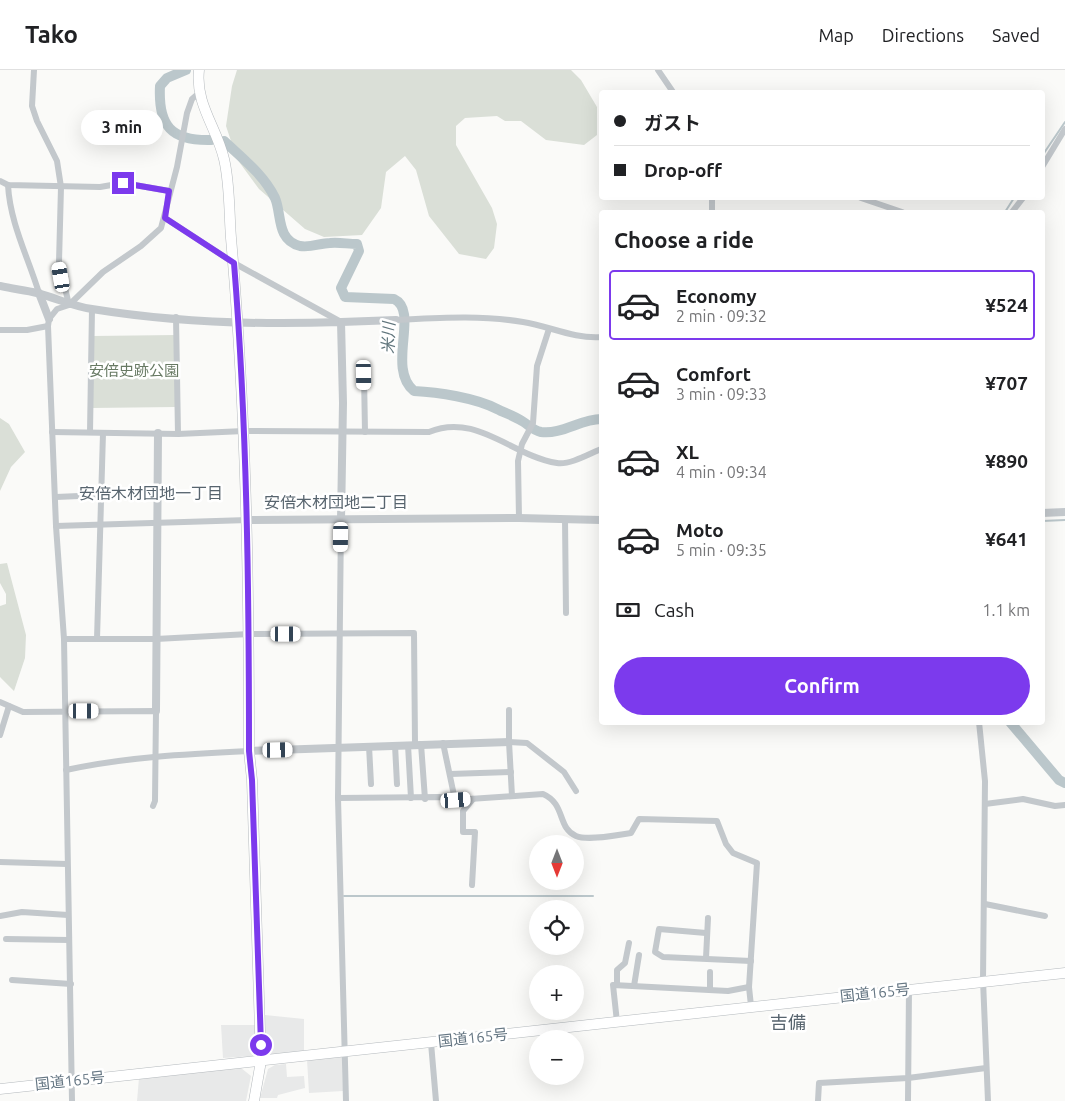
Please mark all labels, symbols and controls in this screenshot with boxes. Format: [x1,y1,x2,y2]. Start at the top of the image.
text: Tako [25,21,78,48]
text: Map [818,25,854,45]
text: Directions [882,25,964,45]
text: Saved [992,25,1040,45]
callout: 3 min [82,111,164,146]
text: ガスト [644,112,701,134]
text: 3 min [102,118,142,136]
text: Drop-off [644,159,722,181]
route end [112,172,134,194]
text: Choose a ride [614,227,754,252]
car [51,261,70,293]
icon: car [616,283,661,328]
text: Economy [676,285,757,307]
text: ¥524 [985,294,1028,316]
text: 2 min · 09:32 [676,307,767,325]
water label: 米川 [378,320,398,354]
car [356,360,371,390]
icon: car [616,361,661,406]
park label: 安倍史跡公園 [89,362,179,379]
text: Comfort [676,363,751,385]
text: ¥707 [985,372,1028,394]
text: 3 min · 09:33 [676,385,767,403]
icon: car [616,439,661,484]
text: XL [676,441,699,463]
text: ¥890 [985,450,1028,472]
text: 4 min · 09:34 [676,463,767,481]
district label: 安倍木材団地一丁目 [79,484,223,502]
district label: 安倍木材団地二丁目 [264,493,408,511]
icon: car [616,517,661,562]
text: Moto [676,519,724,541]
car [333,522,348,552]
text: ¥641 [985,528,1028,550]
text: 5 min · 09:35 [676,541,767,559]
icon: cash [614,596,642,624]
text: Cash [654,599,695,621]
text: 1.1 km [982,601,1030,619]
car [271,627,301,642]
button: Confirm [614,657,1030,715]
car [69,704,99,719]
car [262,742,293,758]
car [440,791,471,809]
north arrow [529,835,584,890]
map controls [529,835,584,1085]
button: locate [529,900,584,955]
button: + [529,965,584,1020]
street label: 国道165号 [839,980,911,1005]
district label: 吉備 [770,1012,806,1032]
street label: 国道165号 [437,1025,509,1050]
button: − [529,1030,584,1085]
route start [250,1034,272,1056]
street label: 国道165号 [34,1068,106,1093]

